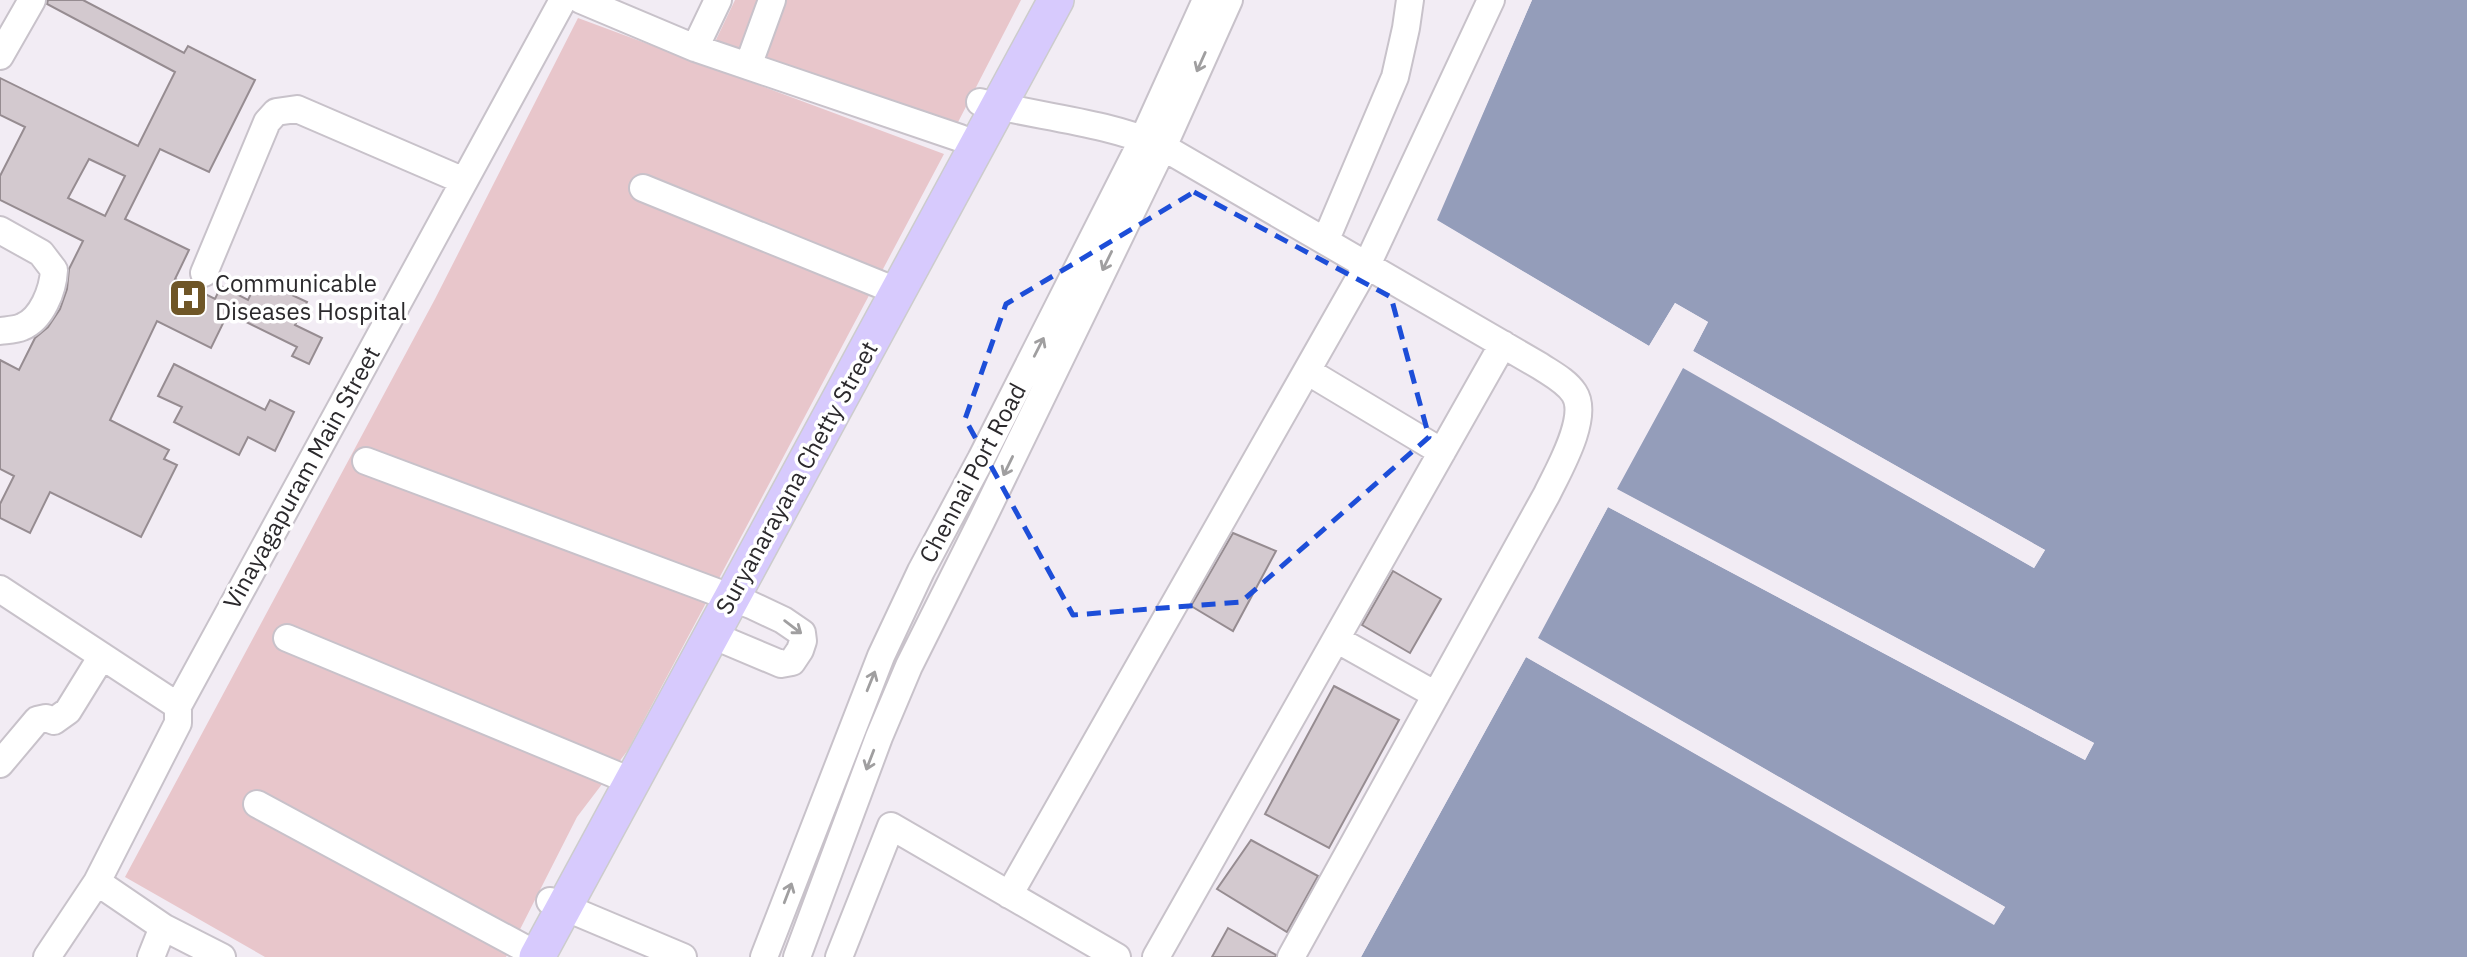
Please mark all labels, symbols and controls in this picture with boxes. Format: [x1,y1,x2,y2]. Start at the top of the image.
one-way arrow [1194,51,1207,73]
one-way arrow [1100,250,1114,271]
place label: Communicable Diseases Hospital [215,267,407,327]
hospital icon: Communicable Diseases Hospital [167,277,209,319]
street label: Suryanarayana Chetty Street [708,335,885,620]
one-way arrow [1032,337,1046,358]
street label: Vinayagapuram Main Street [215,340,387,615]
street label: Chennai Port Road [911,377,1033,568]
one-way arrow [1001,455,1015,476]
one-way arrow [783,619,802,634]
one-way arrow [865,671,878,692]
one-way arrow [863,749,876,771]
one-way arrow [783,883,795,905]

